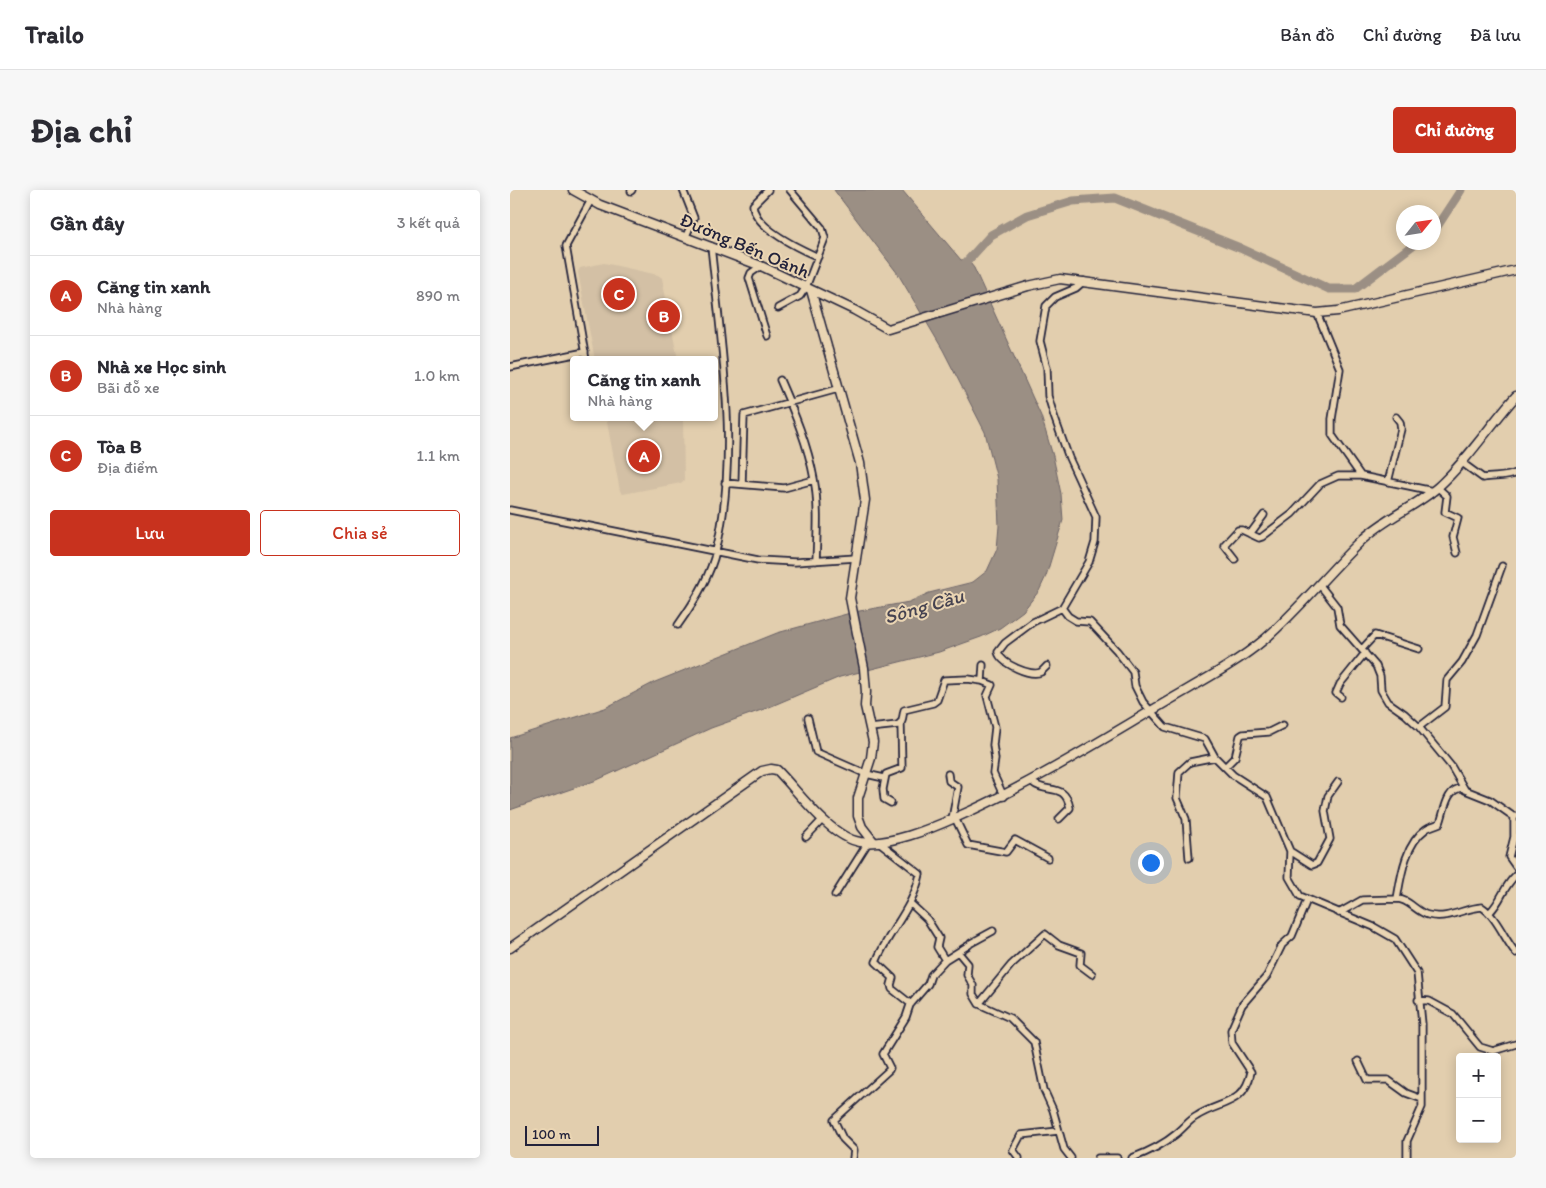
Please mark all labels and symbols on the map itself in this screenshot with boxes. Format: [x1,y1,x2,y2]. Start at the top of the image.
north arrow [1396,205,1441,250]
street label: Đường Bến Oánh [677,208,813,283]
pin: C [603,275,635,313]
pin: B [648,297,680,335]
pin: A [628,437,660,475]
water label: Sông Cầu [881,583,968,629]
your location [1138,850,1164,876]
scale bar [525,1123,599,1146]

